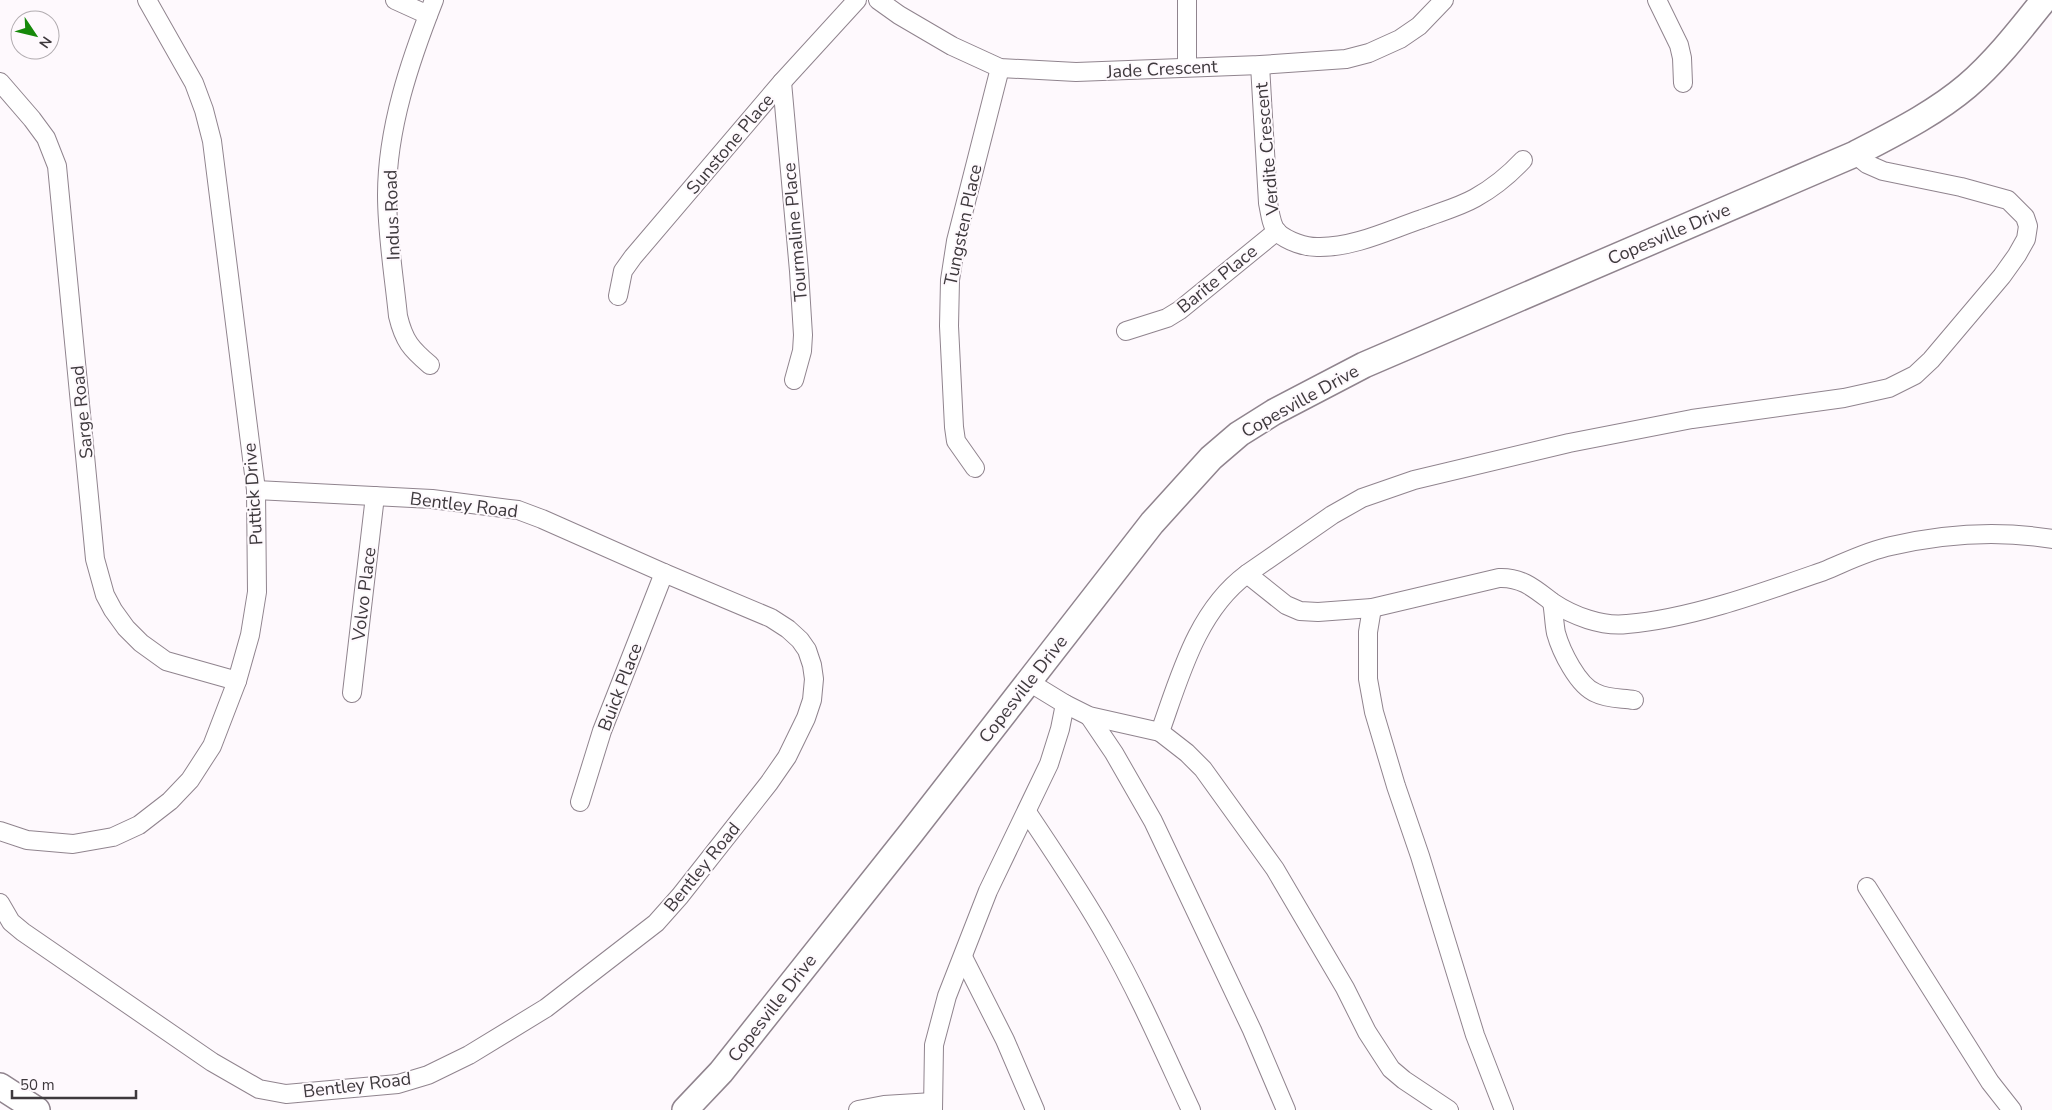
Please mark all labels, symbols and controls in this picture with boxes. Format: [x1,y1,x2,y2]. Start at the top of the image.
north arrow [10,10,60,60]
text: N [34,32,56,52]
street label: Jade Crescent [1105,54,1219,84]
street label: Verdite Crescent [1249,81,1285,217]
street label: Sunstone Place [681,89,779,199]
street label: Tourmaline Place [777,162,813,302]
street label: Tungsten Place [938,162,988,288]
street label: Indus Road [378,169,406,261]
street label: Copesville Drive [1604,197,1734,271]
street label: Barite Place [1172,239,1262,319]
street label: Copesville Drive [1237,359,1363,443]
street label: Sarge Road [65,364,99,460]
street label: Puttick Drive [237,442,269,546]
street label: Bentley Road [409,486,519,524]
street label: Volvo Place [346,546,382,643]
street label: Copesville Drive [973,630,1073,748]
street label: Buick Place [592,640,648,734]
street label: Bentley Road [658,817,746,917]
street label: Copesville Drive [722,949,822,1067]
street label: Bentley Road [302,1066,412,1104]
scale bar [12,1068,136,1100]
text: 50 m [20,1075,55,1095]

